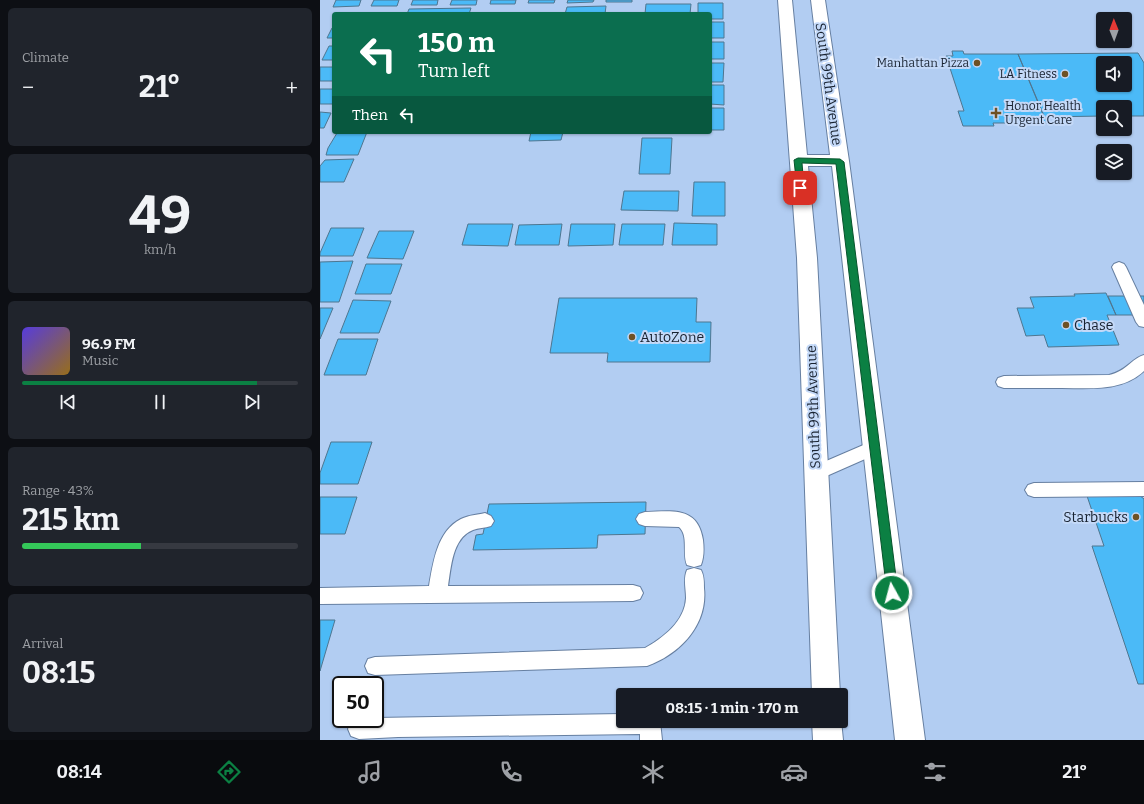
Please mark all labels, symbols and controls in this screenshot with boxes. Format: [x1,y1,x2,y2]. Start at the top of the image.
north arrow [1096,12,1132,48]
map controls [1096,12,1132,180]
street label: South 99th Avenue [811,22,846,146]
text: 150 m [418,26,495,59]
icon: left [352,28,404,80]
text: Climate [22,50,69,65]
place label: Manhattan Pizza [876,56,969,70]
button: sound [1096,56,1132,92]
marker: Manhattan Pizza [972,58,982,68]
text: Turn left [418,60,490,82]
place label: LA Fitness [1000,67,1057,81]
text: 21° [139,69,181,105]
marker: LA Fitness [1060,69,1070,79]
text: − [22,74,34,101]
text: + [285,74,298,101]
place label: Honor Health Urgent Care [1005,99,1082,127]
button: search [1096,100,1132,136]
icon: left [396,104,418,126]
text: Then [352,106,388,124]
marker: Honor Health Urgent Care [990,107,1002,119]
button: layers [1096,144,1132,180]
pin [783,171,817,205]
icon: arrive [789,177,811,199]
text: 49 [129,184,191,247]
text: km/h [144,242,176,257]
place label: Chase [1074,317,1113,334]
marker: Chase [1061,320,1071,330]
place label: AutoZone [640,329,704,346]
marker: AutoZone [627,332,637,342]
text: 96.9 FM [82,335,136,353]
street label: South 99th Avenue [803,345,824,469]
text: Music [82,353,118,368]
icon: previous [57,391,79,413]
icon: pause [149,391,171,413]
icon: next [241,391,263,413]
text: Range · 43% [22,483,94,498]
text: 215 km [22,502,120,538]
place label: Starbucks [1063,509,1128,526]
marker: Starbucks [1131,512,1141,522]
position arrow [871,572,913,614]
text: Arrival [22,636,63,651]
text: 08:15 [22,655,95,691]
speed limit sign: 50 [332,676,384,728]
text: 08:15 · 1 min · 170 m [665,699,799,717]
icon: directions [215,758,243,786]
icon: music [356,758,384,786]
icon: phone [497,758,525,786]
icon: climate [639,758,667,786]
icon: car [780,758,808,786]
icon: filters [921,758,949,786]
text: 08:14 [57,761,102,783]
text: 21° [1062,761,1087,783]

